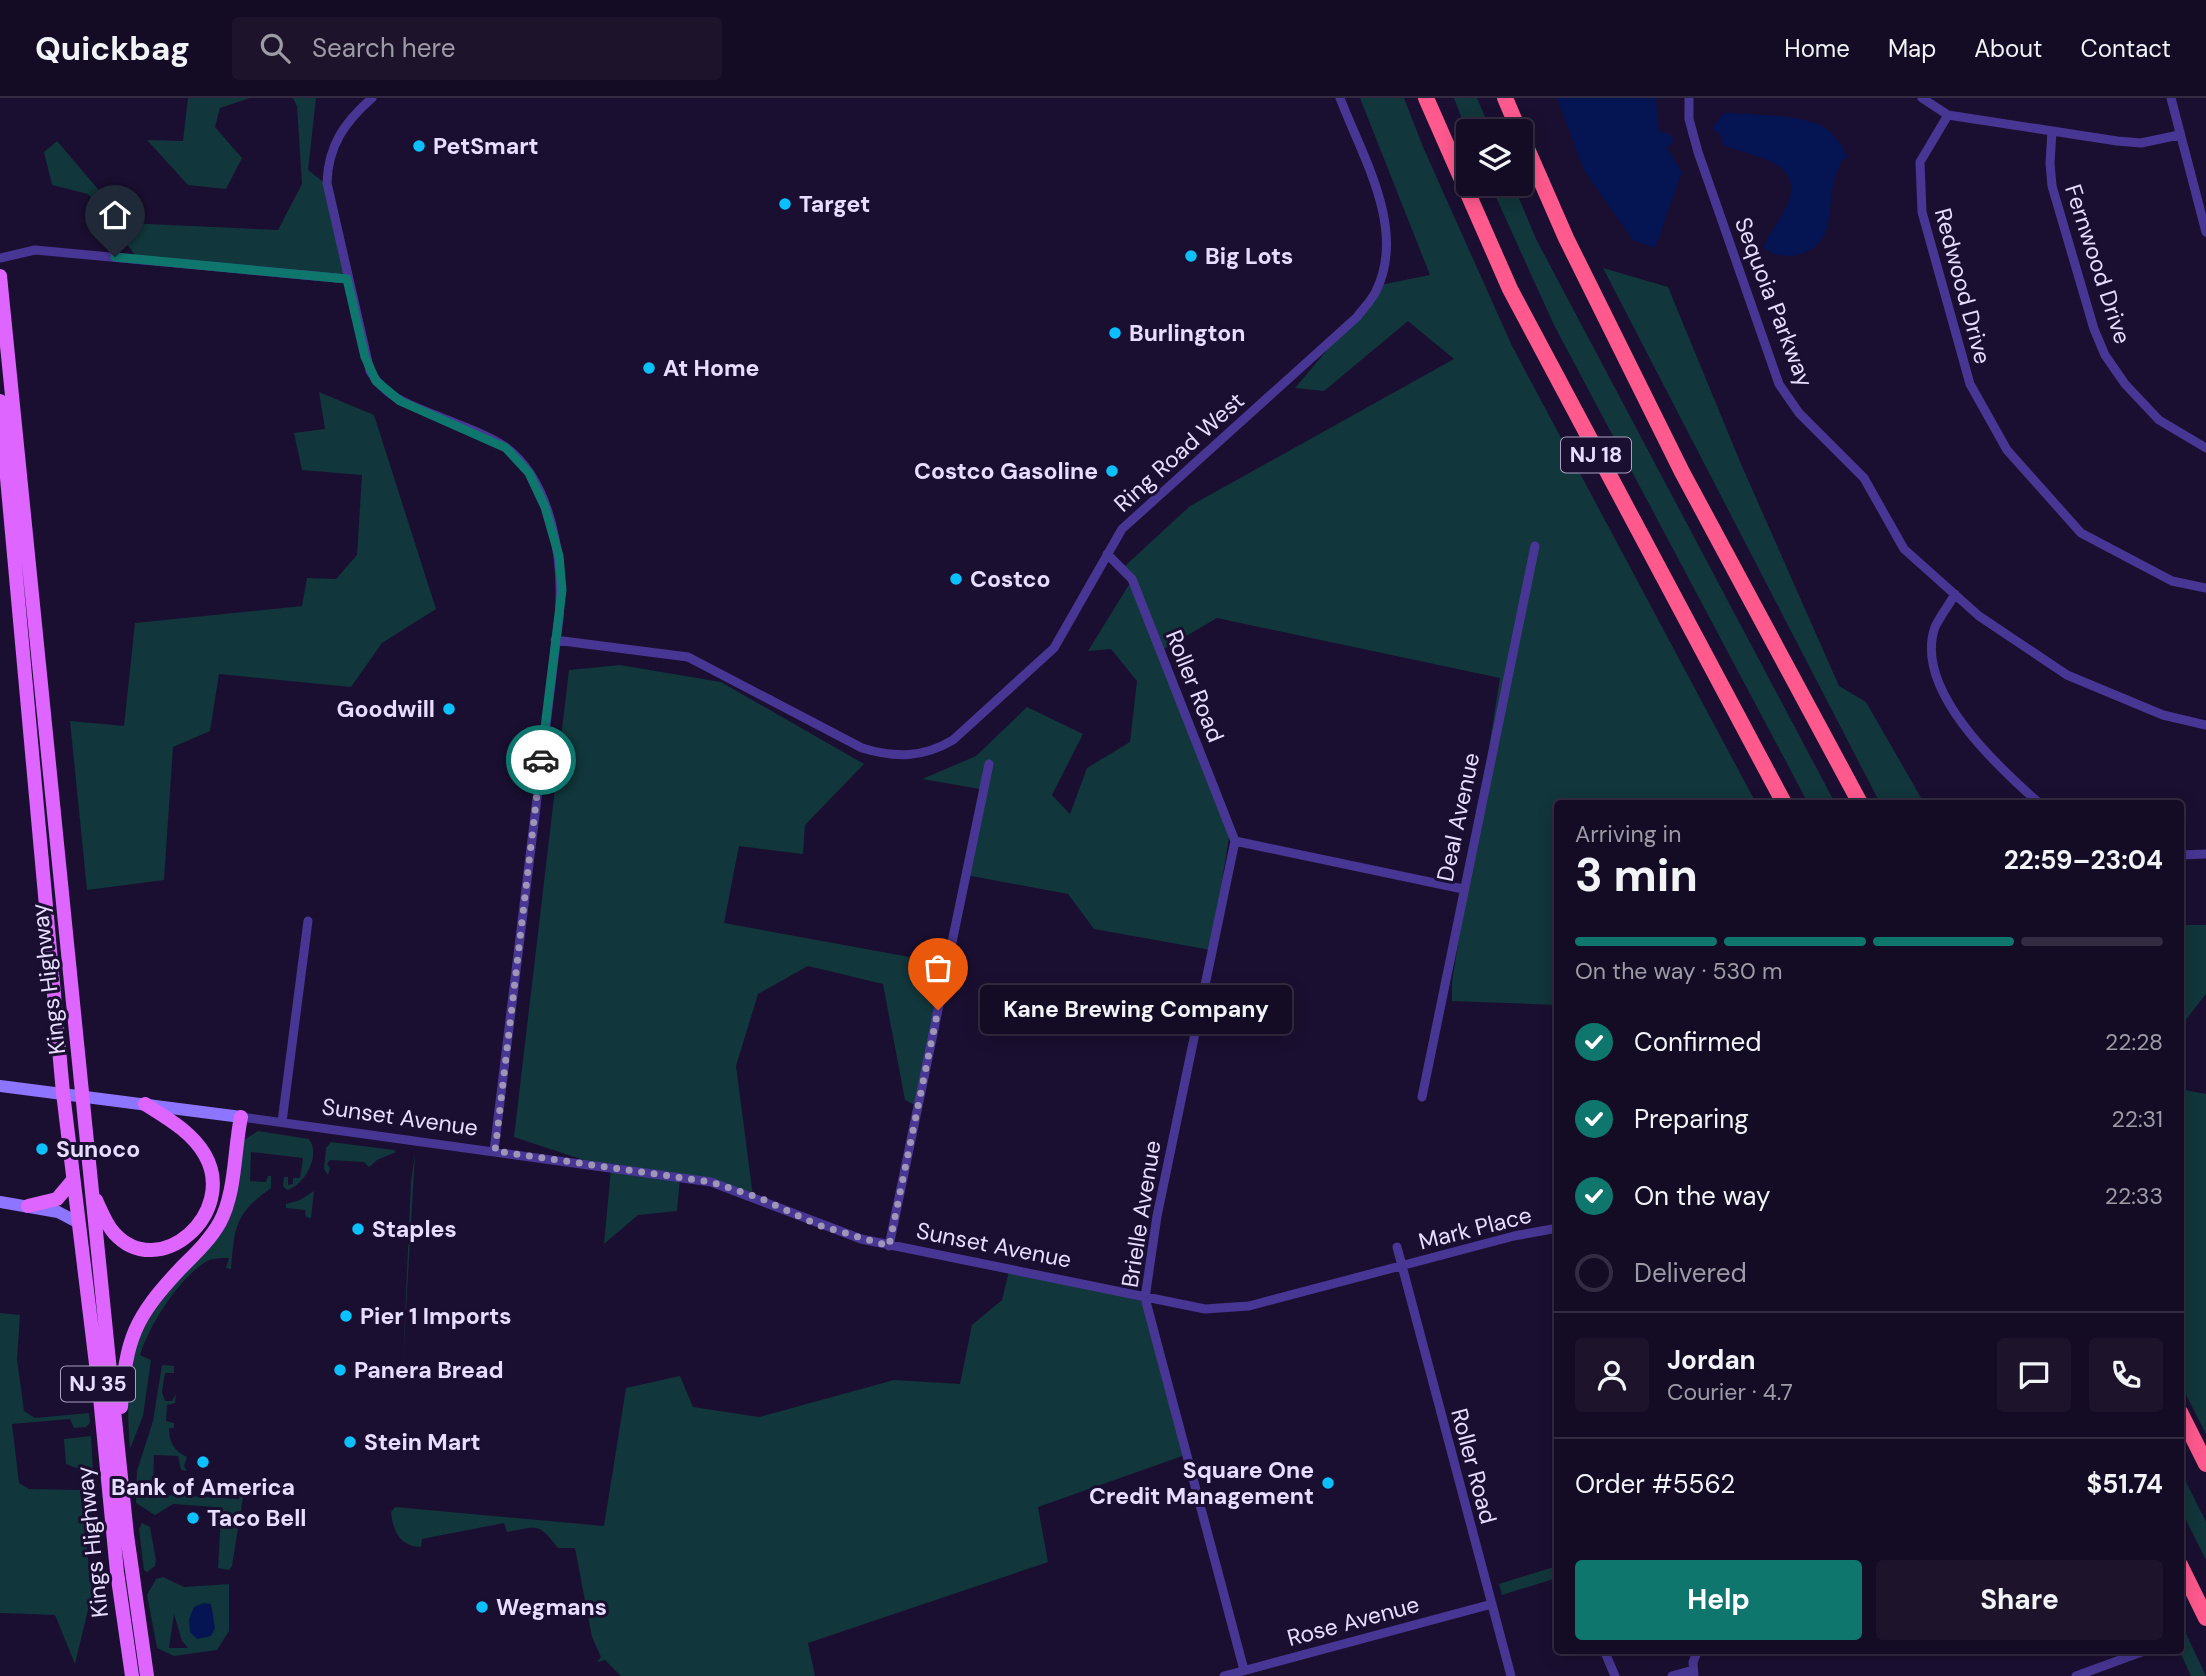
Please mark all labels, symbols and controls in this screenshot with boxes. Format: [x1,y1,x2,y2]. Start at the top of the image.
search box [232,17,722,80]
text: Quickbag [35,27,190,70]
icon: search [256,29,294,67]
text: Search here [312,31,455,65]
text: Home [1784,33,1850,64]
text: Map [1888,33,1936,64]
text: About [1974,33,2043,64]
text: Contact [2081,33,2171,64]
map controls [1456,119,1533,196]
button: layers [1456,119,1533,196]
place label: PetSmart [433,131,539,161]
marker: PetSmart [411,138,427,154]
street label: Fernwood Drive [2058,180,2138,348]
pin [85,185,145,257]
place label: Target [799,189,870,219]
icon: home [96,196,134,234]
marker: Target [777,196,793,212]
street label: Redwood Drive [1928,205,1998,367]
street label: Sequoia Parkway [1728,213,1820,391]
place label: Big Lots [1205,241,1293,271]
marker: Big Lots [1183,248,1199,264]
place label: Burlington [1129,318,1245,348]
marker: Burlington [1107,325,1123,341]
place label: At Home [663,353,759,383]
marker: At Home [641,360,657,376]
street label: Ring Road West [1108,386,1250,518]
road number: NJ 18 [1561,438,1631,472]
place label: Costco Gasoline [914,456,1098,486]
marker: Costco Gasoline [1104,463,1120,479]
place label: Costco [970,564,1051,594]
marker: Costco [948,571,964,587]
street label: Roller Road [1159,626,1231,746]
place label: Goodwill [337,694,435,724]
marker: Goodwill [441,701,457,717]
courier [506,725,576,795]
icon: car [522,741,560,779]
street label: Deal Avenue [1430,750,1486,884]
text: Arriving in [1575,819,1681,849]
text: 22:59–23:04 [2004,843,2163,877]
text: 3 min [1575,845,1698,905]
street label: Kings Highway [24,902,72,1056]
pin [908,938,968,1010]
icon: bag [919,949,957,987]
text: On the way · 530 m [1575,956,1782,986]
callout: Kane Brewing Company [980,986,1292,1034]
text: Kane Brewing Company [1003,994,1269,1024]
icon: check [1575,1023,1613,1061]
text: Confirmed [1634,1025,1761,1059]
text: 22:28 [2105,1027,2163,1057]
street label: Sunset Avenue [320,1091,480,1143]
icon: check [1575,1100,1613,1138]
text: Preparing [1634,1102,1749,1136]
text: 22:31 [2111,1104,2163,1134]
place label: Sunoco [56,1134,140,1164]
street label: Brielle Avenue [1115,1138,1167,1290]
marker: Sunoco [34,1141,50,1157]
icon: check [1575,1177,1613,1215]
text: On the way [1634,1179,1770,1213]
text: 22:33 [2105,1181,2163,1211]
street label: Mark Place [1415,1200,1535,1256]
place label: Staples [372,1214,457,1244]
street label: Sunset Avenue [914,1215,1074,1275]
marker: Staples [350,1221,366,1237]
text: Delivered [1634,1256,1747,1290]
place label: Pier 1 Imports [360,1301,511,1331]
marker: Pier 1 Imports [338,1308,354,1324]
button: person [1575,1338,1649,1412]
button: chat [1997,1338,2071,1412]
button: phone [2089,1338,2163,1412]
text: Jordan [1667,1343,1756,1377]
place label: Panera Bread [354,1355,503,1385]
marker: Panera Bread [332,1362,348,1378]
road number: NJ 35 [61,1366,135,1402]
text: Courier · 4.7 [1667,1377,1793,1407]
street label: Roller Road [1444,1405,1504,1527]
place label: Stein Mart [364,1427,481,1457]
marker: Stein Mart [342,1434,358,1450]
marker: Bank of America [195,1454,211,1470]
place label: Square One Credit Management [1089,1455,1314,1511]
street label: Kings Highway [69,1465,115,1619]
text: Order #5562 [1575,1467,1735,1501]
text: $51.74 [2086,1467,2163,1501]
place label: Bank of America [111,1472,295,1502]
marker: Square One Credit Management [1320,1475,1336,1491]
place label: Taco Bell [207,1503,306,1533]
marker: Taco Bell [185,1510,201,1526]
button: Help [1575,1560,1862,1640]
button: Share [1876,1560,2163,1640]
street label: Rose Avenue [1284,1589,1422,1653]
place label: Wegmans [496,1592,607,1622]
marker: Wegmans [474,1599,490,1615]

